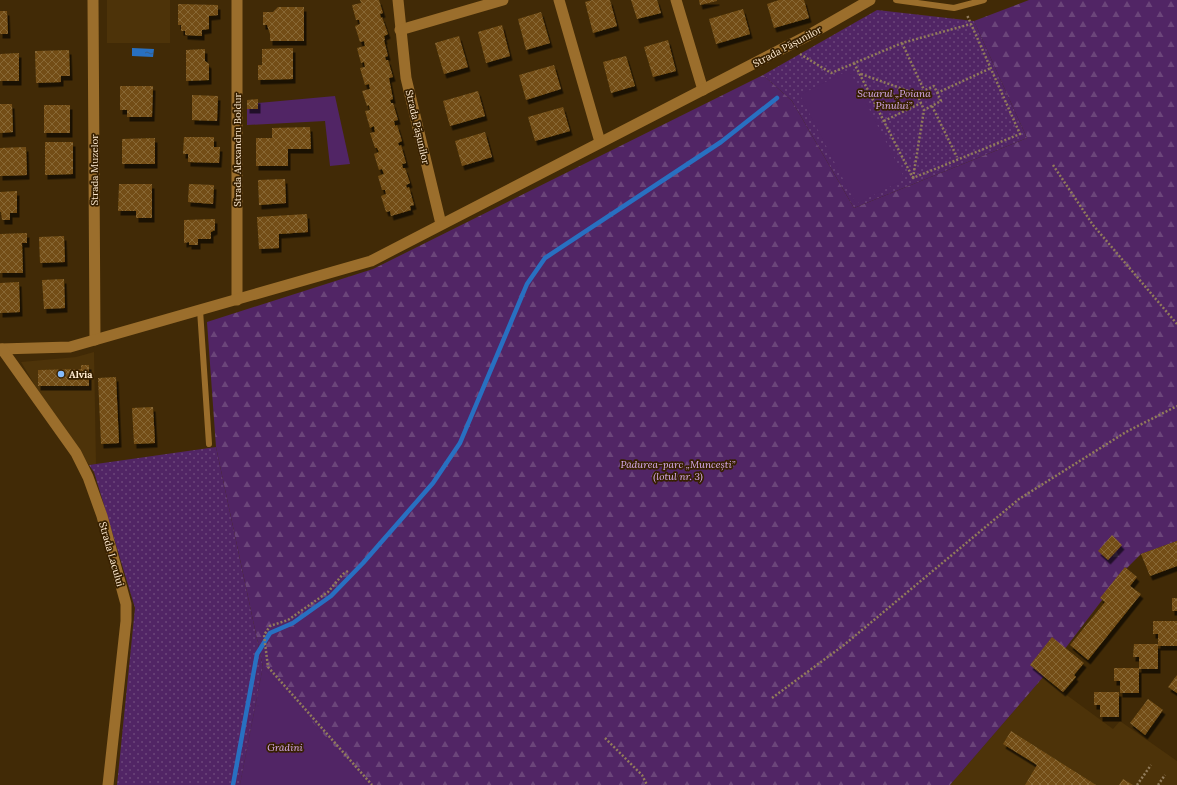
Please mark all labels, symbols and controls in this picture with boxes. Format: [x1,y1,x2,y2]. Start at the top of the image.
street label: Strada Pășunilor [751,22,825,70]
park label: Scuarul „Poiana Pinului” [857,87,931,112]
street label: Strada Pășunilor [403,89,433,166]
street label: Strada Alexandru Boldur [231,93,244,207]
street label: Strada Muzelor [88,134,101,206]
place label: Alvia [69,368,93,381]
marker: Alvia [56,369,66,379]
park label: Pădurea-parc „Muncești” (lotul nr. 3) [621,458,736,483]
street label: Strada Lacului [96,520,127,588]
park label: Grădini [267,741,304,754]

